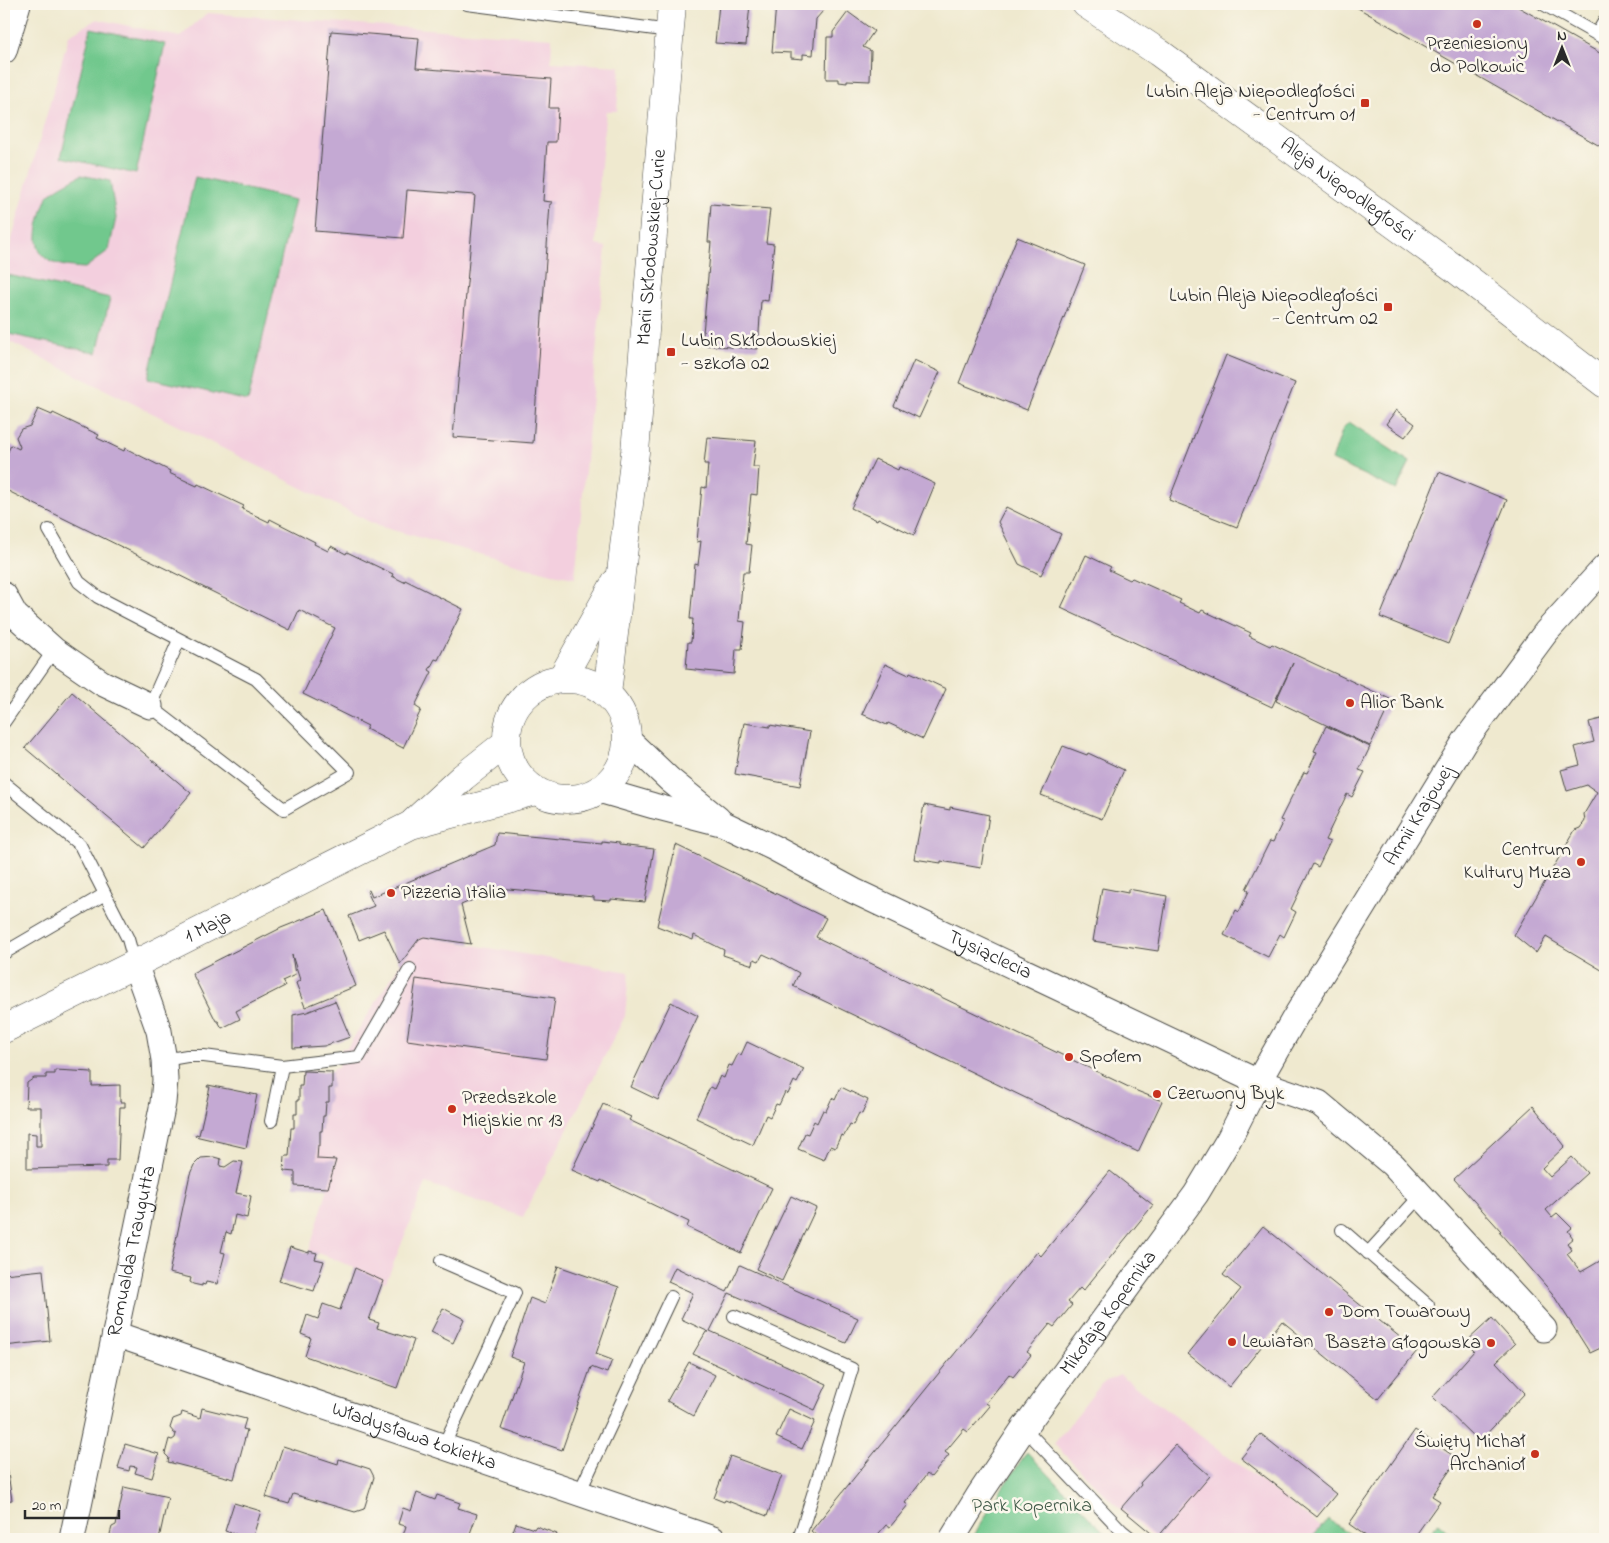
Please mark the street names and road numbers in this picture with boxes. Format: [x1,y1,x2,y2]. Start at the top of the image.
street label: Aleja Niepodległości [1274,131,1421,249]
street label: Marii Skłodowskiej-Curie [629,148,674,347]
street label: Armii Krajowej [1377,759,1462,872]
street label: 1 Maja [180,903,236,951]
street label: Tysiąclecia [943,923,1037,988]
street label: Romualda Traugutta [100,1163,164,1339]
street label: Mikołaja Kopernika [1053,1245,1164,1382]
street label: Władysława Łokietka [328,1395,500,1478]

